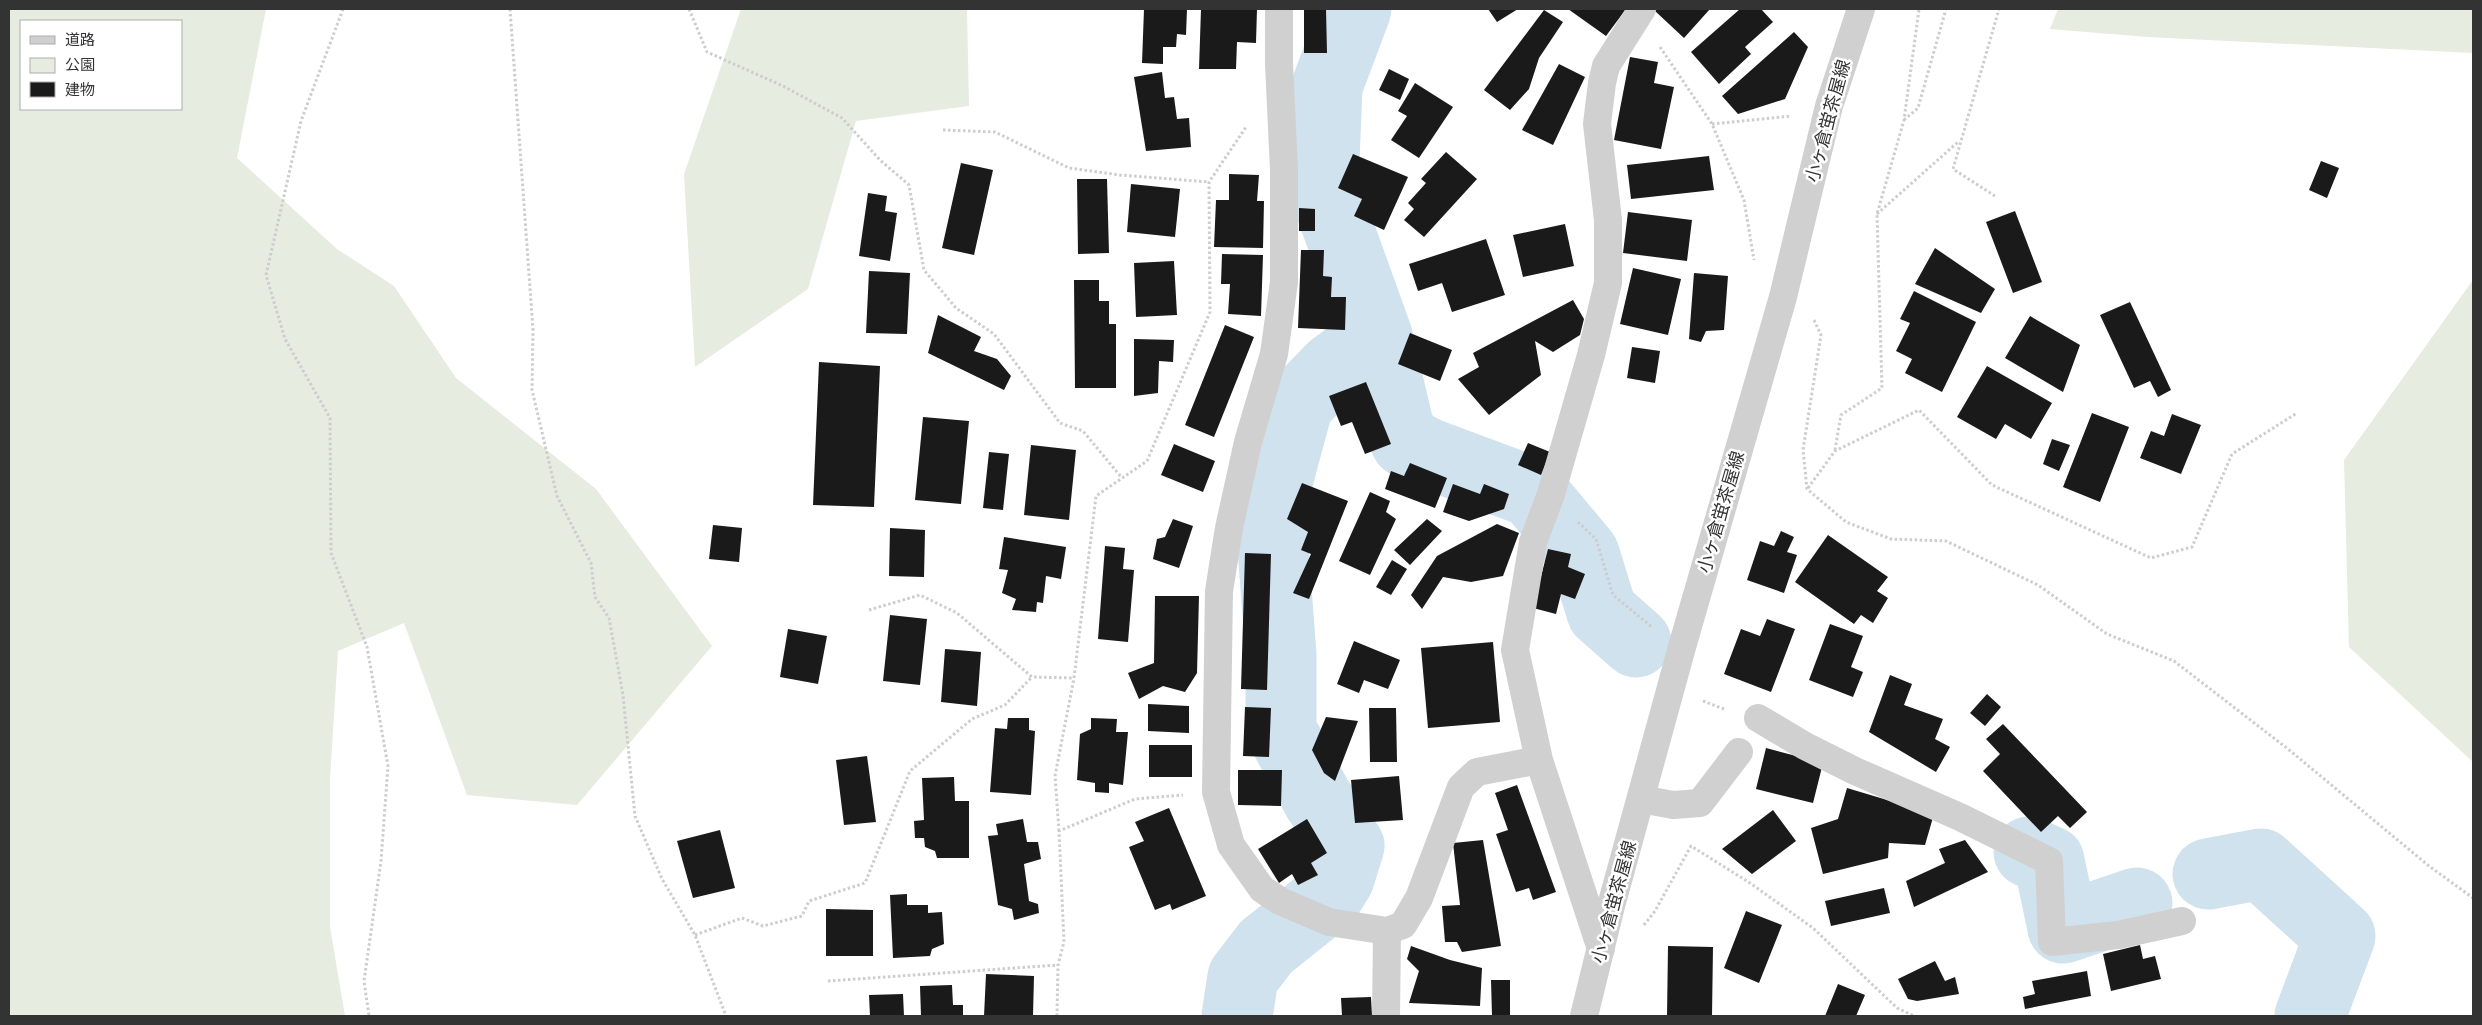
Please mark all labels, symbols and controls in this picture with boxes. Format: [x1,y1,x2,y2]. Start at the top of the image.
legend [20,20,182,110]
text: 道路 [65,30,95,49]
text: 公園 [65,55,95,74]
street label: 小ヶ倉蛍茶屋線 [1801,57,1854,184]
text: 建物 [65,80,95,99]
street label: 小ヶ倉蛍茶屋線 [1693,448,1748,575]
street label: 小ヶ倉蛍茶屋線 [1587,838,1640,965]

